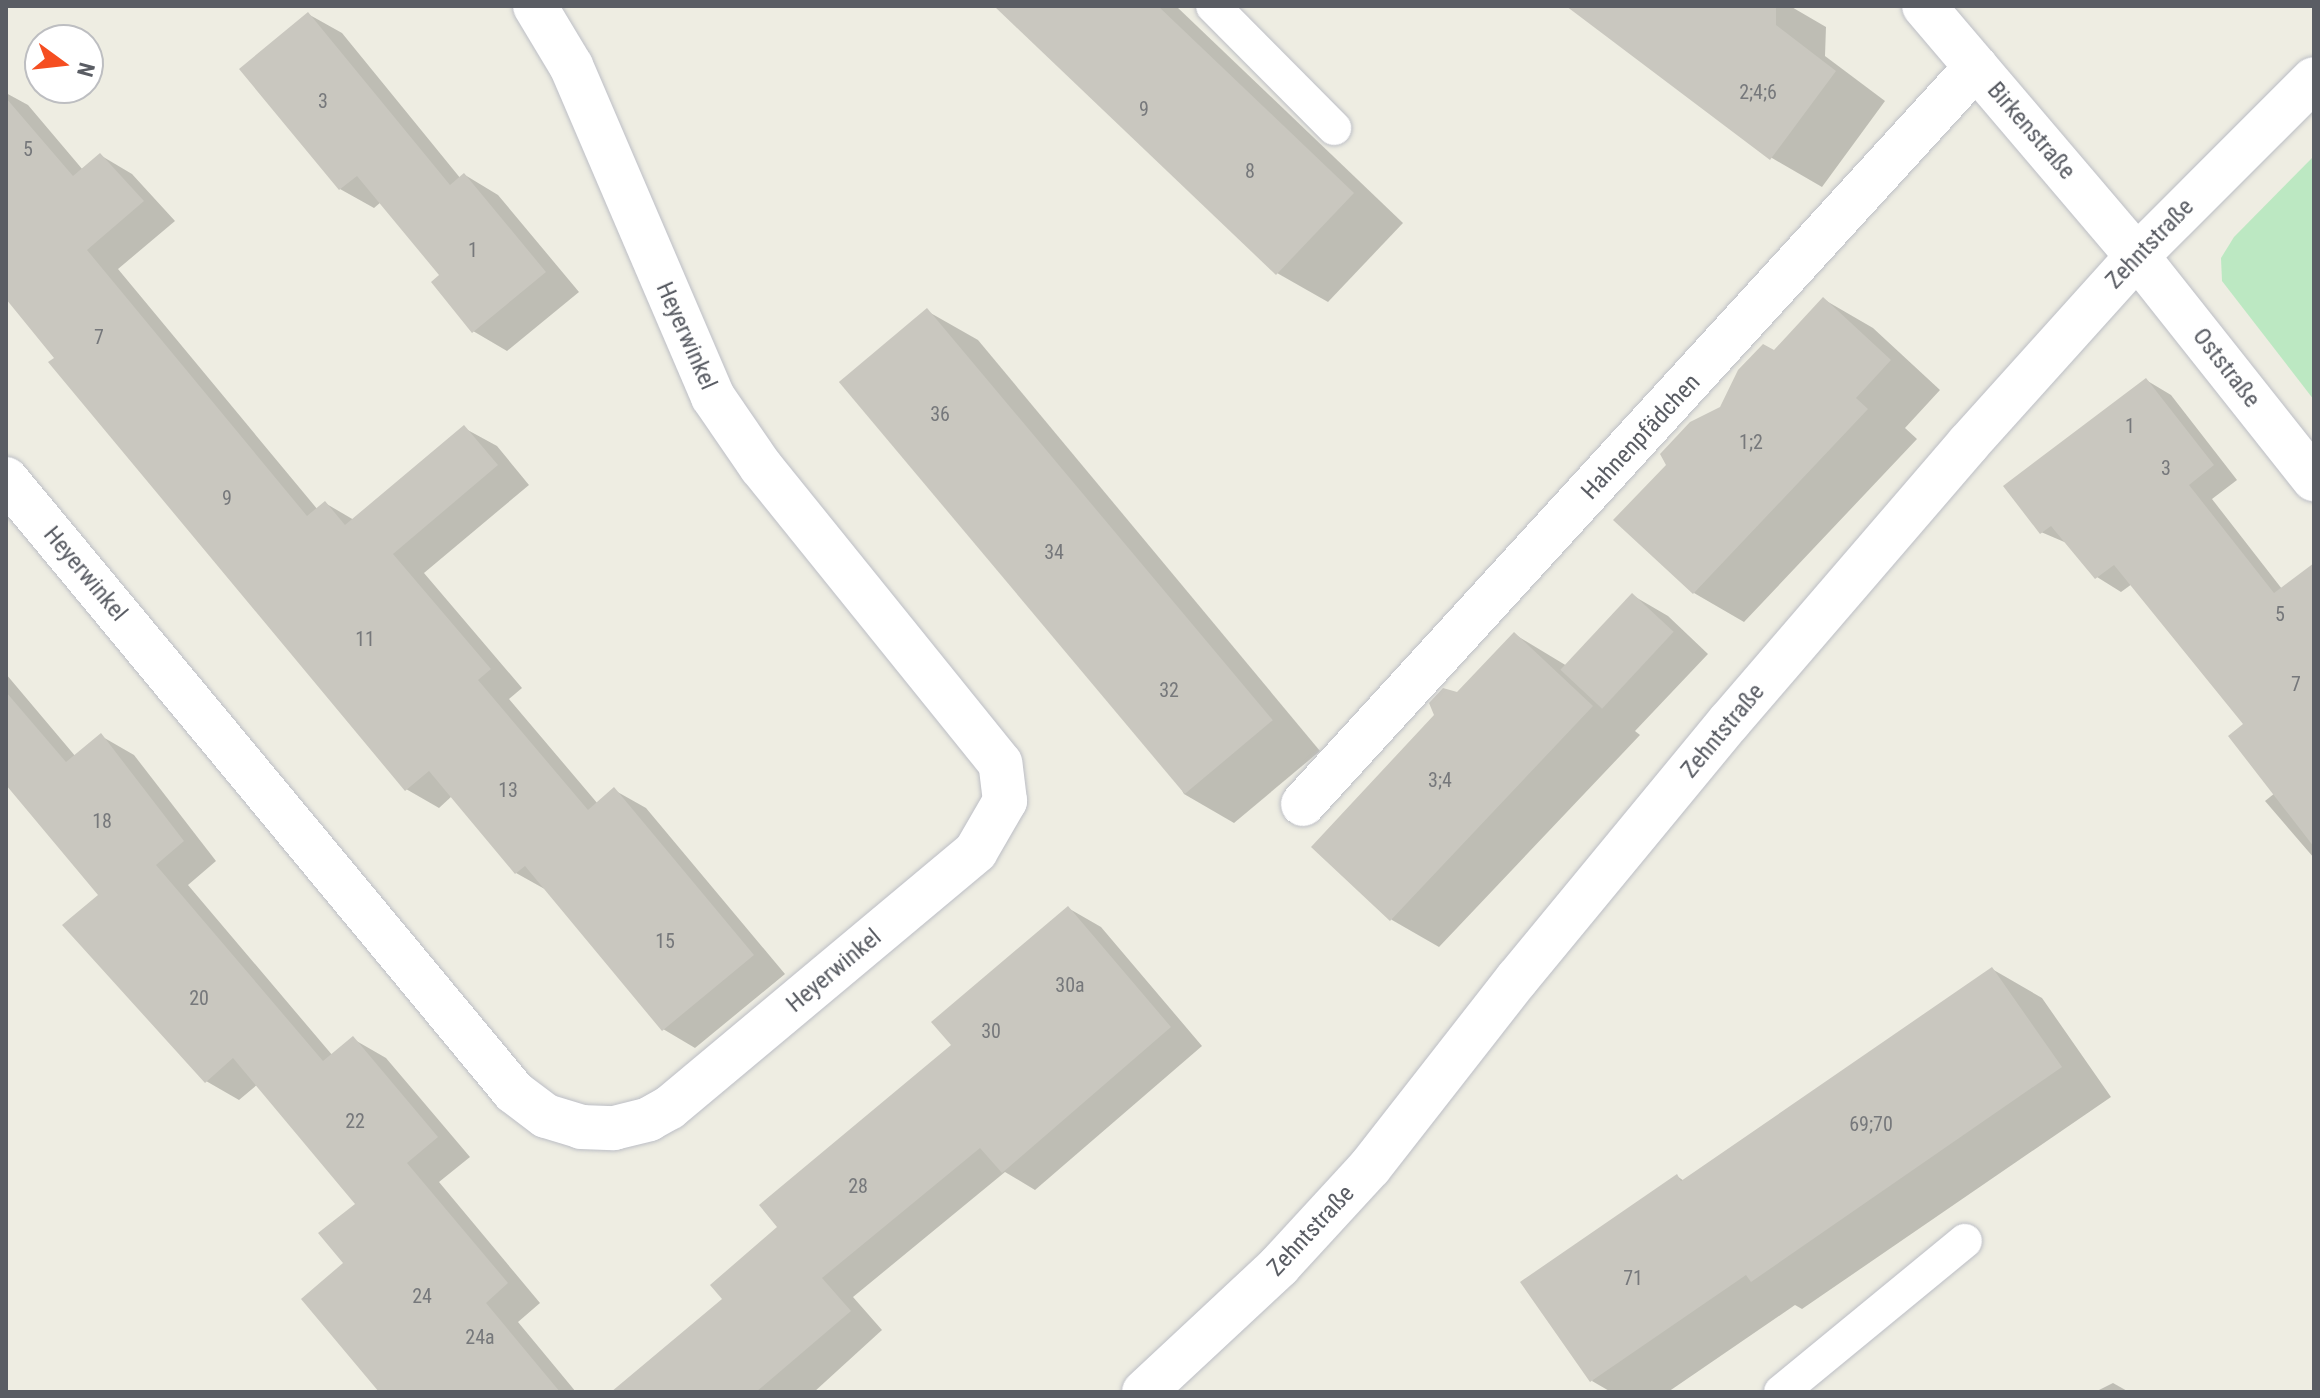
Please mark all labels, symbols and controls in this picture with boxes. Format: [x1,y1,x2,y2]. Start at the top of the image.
north arrow [24,24,104,104]
text: N [72,60,100,80]
street label: Birkenstraße [1981,76,2081,186]
house number: 2;4;6 [1739,80,1777,104]
house number: 3 [318,89,328,113]
house number: 9 [1139,97,1149,121]
house number: 5 [23,137,33,161]
house number: 8 [1245,159,1255,183]
street label: Zehntstraße [2100,193,2200,295]
house number: 1 [468,238,478,262]
street label: Heyerwinkel [650,278,722,394]
street label: Oststraße [2186,323,2266,413]
house number: 7 [94,325,104,349]
street label: Hahnenpfädchen [1576,368,1706,506]
house number: 36 [930,402,950,426]
house number: 1 [2125,414,2135,438]
house number: 1;2 [1739,430,1763,454]
house number: 3 [2161,456,2171,480]
house number: 9 [222,486,232,510]
street label: Heyerwinkel [37,521,133,627]
house number: 34 [1044,540,1064,564]
house number: 5 [2275,602,2285,626]
house number: 11 [355,627,375,651]
house number: 7 [2291,672,2301,696]
house number: 32 [1159,678,1179,702]
street label: Zehntstraße [1675,678,1771,784]
house number: 3;4 [1428,768,1452,792]
house number: 13 [498,778,518,802]
house number: 18 [92,809,112,833]
street label: Heyerwinkel [781,923,887,1019]
house number: 15 [655,929,675,953]
house number: 30a [1055,973,1085,997]
house number: 20 [189,986,209,1010]
house number: 30 [981,1019,1001,1043]
house number: 22 [345,1109,365,1133]
house number: 69;70 [1849,1112,1893,1136]
house number: 28 [848,1174,868,1198]
street label: Zehntstraße [1262,1179,1360,1283]
house number: 71 [1623,1266,1643,1290]
house number: 24 [412,1284,432,1308]
house number: 24a [465,1325,495,1349]

